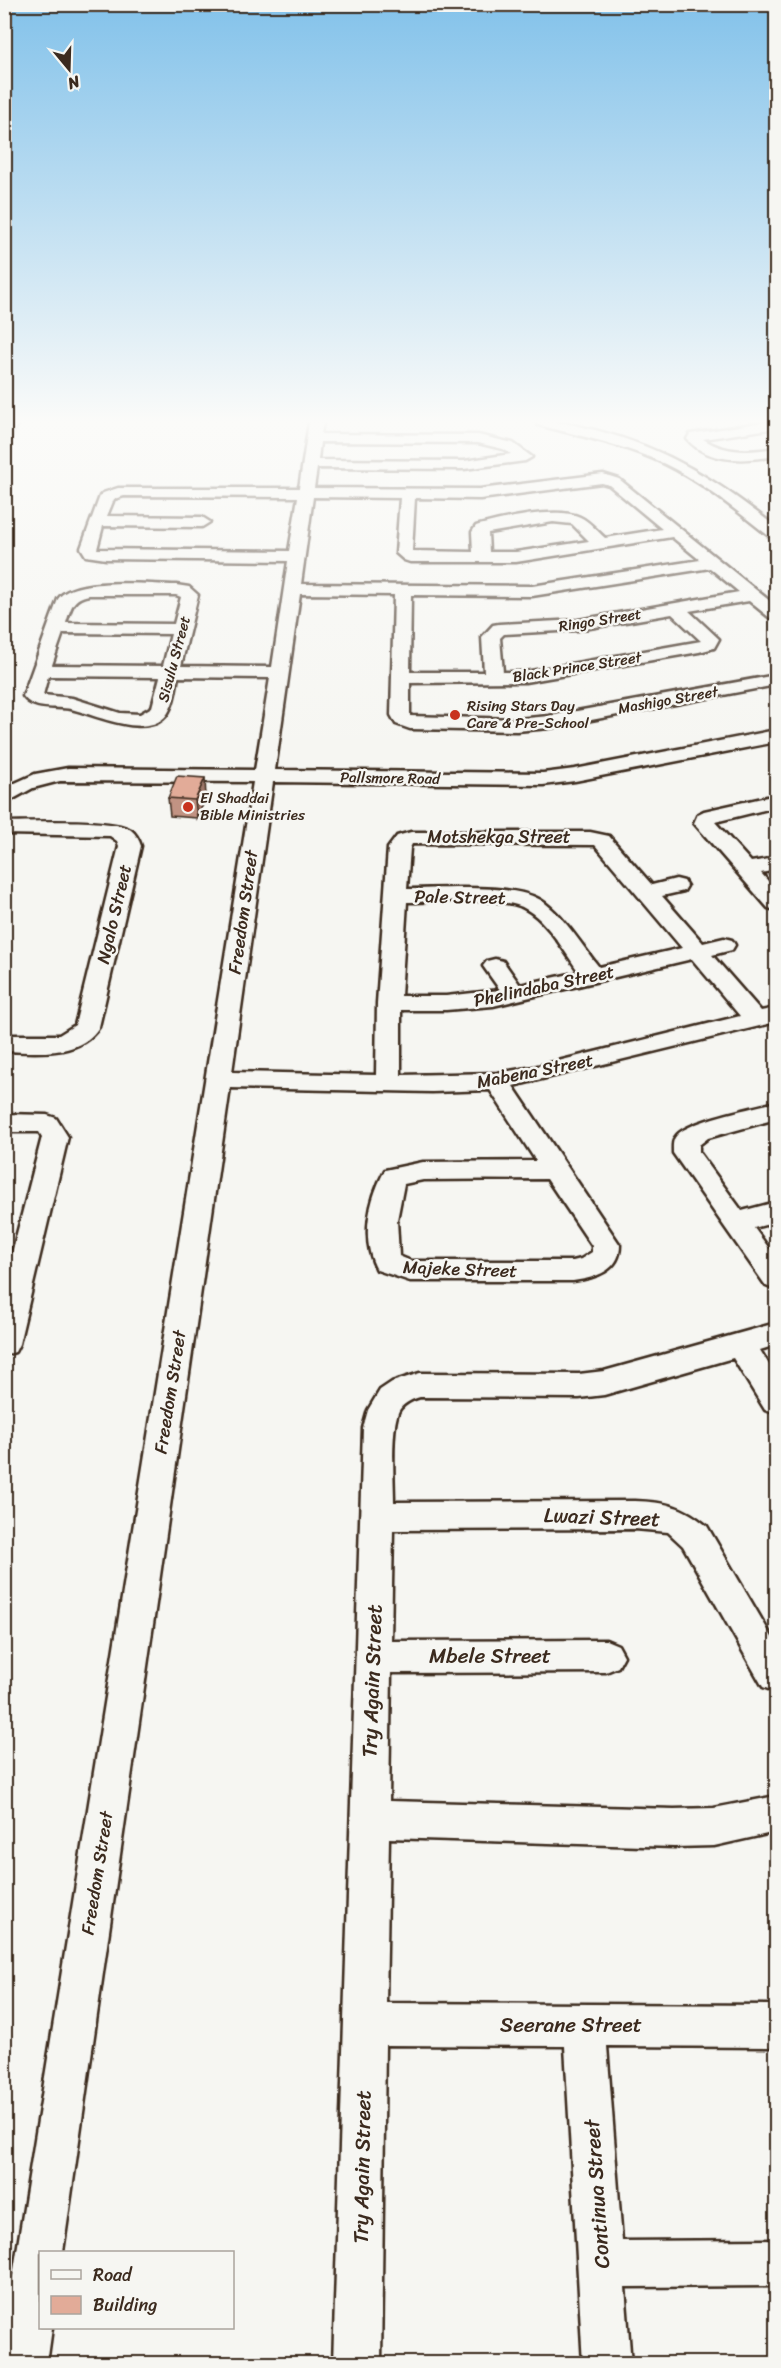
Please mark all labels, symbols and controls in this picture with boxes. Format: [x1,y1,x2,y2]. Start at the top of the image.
north arrow [39,39,99,99]
text: N [63,67,85,99]
street label: Ringo Street [557,601,644,639]
street label: Sisulu Street [150,613,198,705]
street label: Black Prince Street [511,644,644,690]
street label: Mashigo Street [616,678,721,722]
place label: Rising Stars Day Care & Pre-School [467,693,590,736]
marker: Rising Stars Day Care & Pre-School [448,708,462,722]
street label: Pallsmore Road [340,764,441,792]
place label: El Shaddai Bible Ministries [200,785,305,828]
marker: El Shaddai Bible Ministries [181,800,195,814]
street label: Motshekga Street [427,821,571,853]
street label: Freedom Street [218,847,268,976]
street label: Ngalo Street [87,861,141,967]
street label: Pale Street [414,880,506,914]
street label: Phelindaba Street [471,955,617,1017]
street label: Mabena Street [474,1044,596,1098]
street label: Majeke Street [402,1251,518,1287]
street label: Freedom Street [144,1327,196,1456]
street label: Lwazi Street [543,1496,661,1538]
street label: Try Again Street [350,1604,394,1758]
street label: Mbele Street [429,1637,551,1675]
street label: Freedom Street [71,1808,123,1937]
street label: Seerane Street [500,2006,642,2044]
street label: Try Again Street [342,2090,382,2244]
street label: Continua Street [573,2117,621,2270]
legend [39,2251,234,2329]
text: Road [93,2259,133,2291]
text: Building [93,2289,157,2321]

